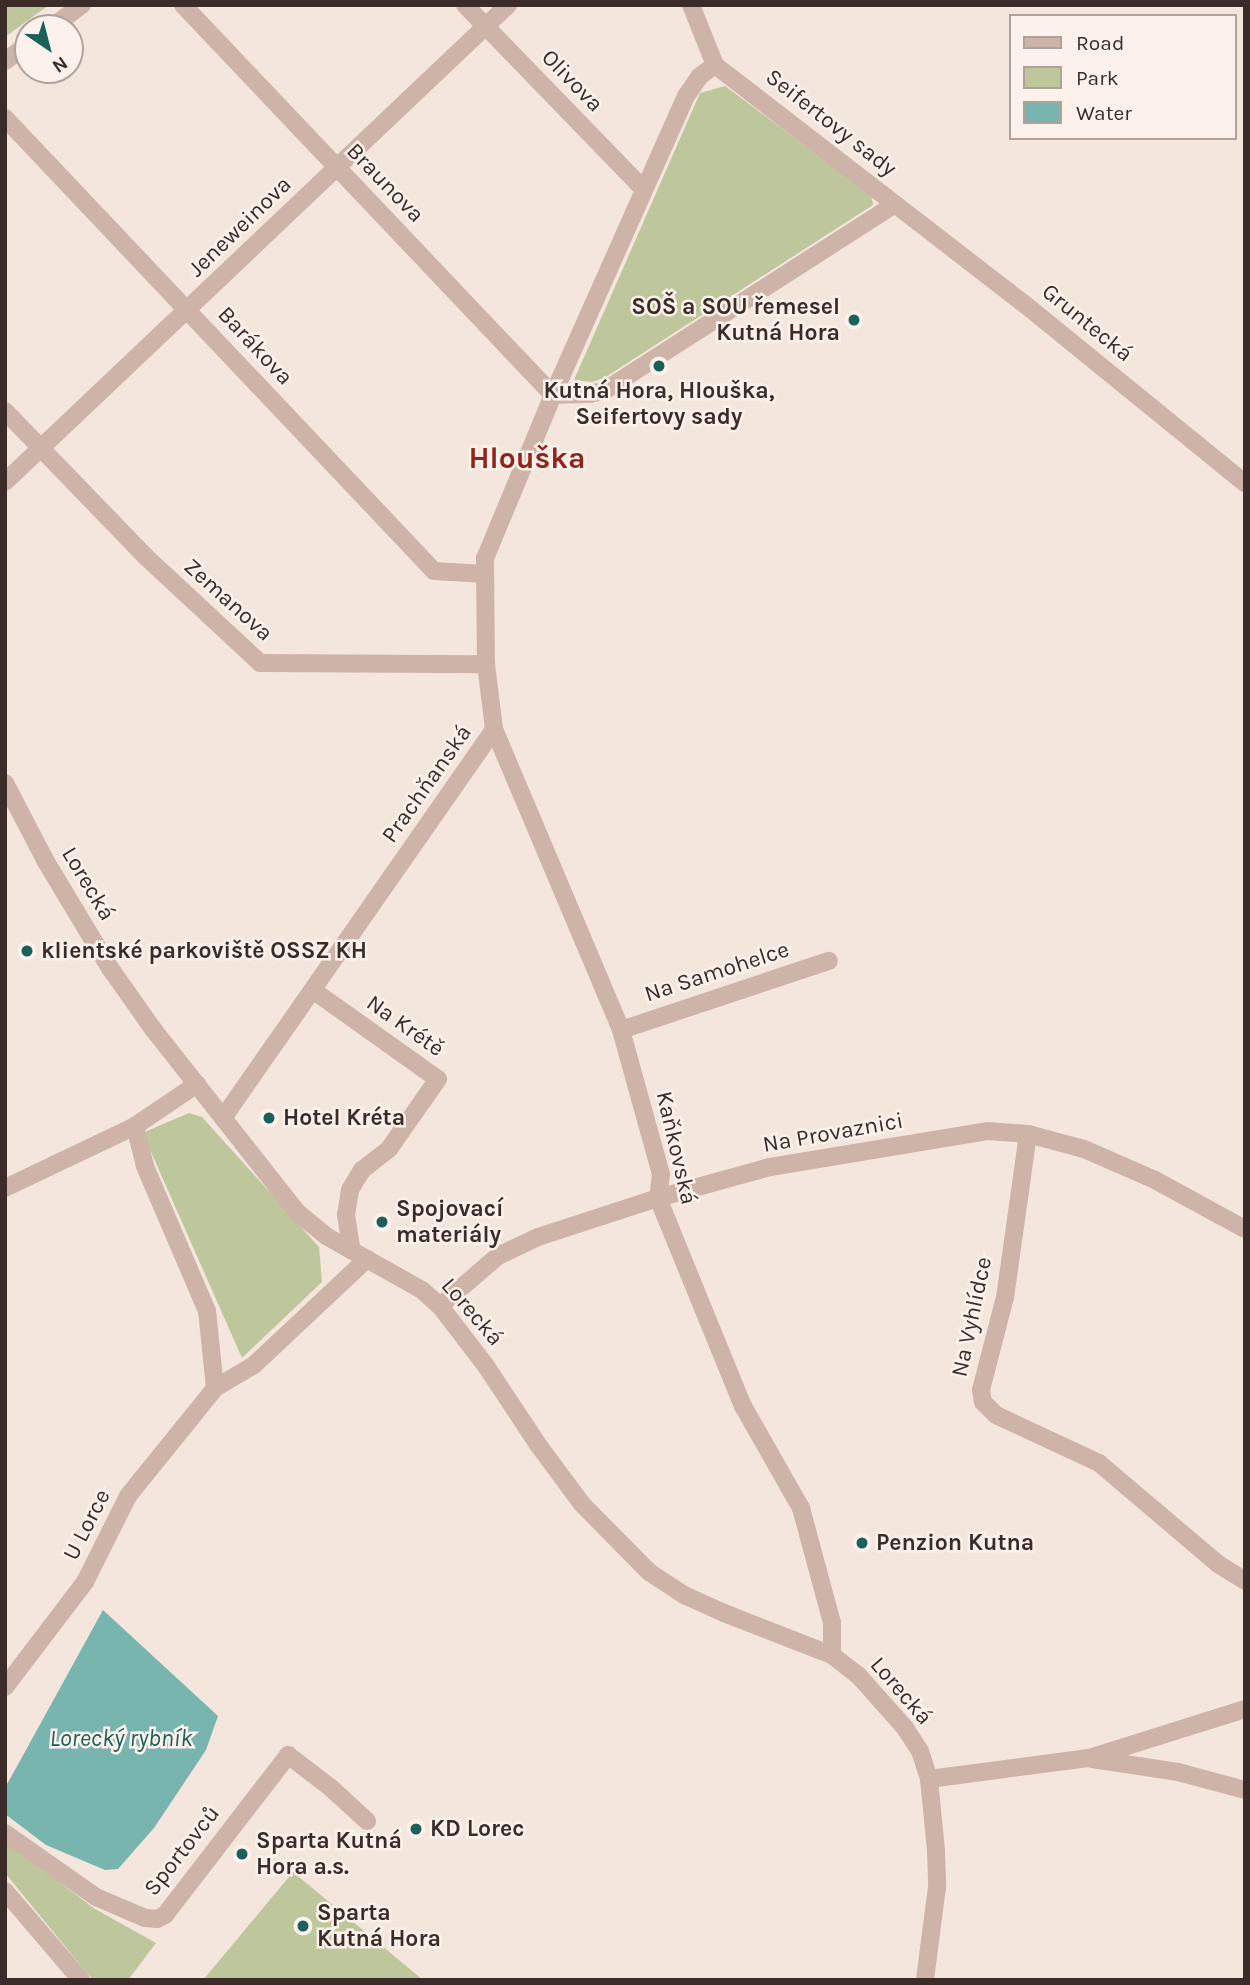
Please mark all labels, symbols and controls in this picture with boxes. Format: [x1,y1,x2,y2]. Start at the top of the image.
north arrow [14,14,84,84]
legend [1009,14,1236,140]
text: Road [1076,31,1124,55]
street label: Olivova [536,44,608,118]
text: N [48,52,72,77]
street label: Seifertovy sady [760,63,902,183]
text: Park [1076,66,1119,90]
text: Water [1076,101,1132,125]
street label: Braunova [340,137,430,229]
street label: Jeneweinova [183,171,297,283]
street label: Gruntecká [1036,278,1138,368]
place label: SOŠ a SOU řemesel Kutná Hora [631,293,840,347]
street label: Barákova [212,301,298,391]
marker: SOŠ a SOU řemesel Kutná Hora [846,312,862,328]
marker: Kutná Hora, Hlouška, Seifertovy sady [651,358,667,374]
place label: Kutná Hora, Hlouška, Seifertovy sady [543,377,775,431]
district label: Hlouška [468,440,586,476]
street label: Zemanova [178,553,278,647]
street label: Prachňanská [376,720,478,848]
street label: Lorecká [55,842,121,926]
street label: Na Samohelce [641,936,793,1008]
place label: klientské parkoviště OSSZ KH [41,937,367,965]
marker: klientské parkoviště OSSZ KH [19,943,35,959]
street label: Na Krétě [361,989,449,1063]
street label: Kaňkovská [650,1089,702,1207]
place label: Hotel Kréta [283,1104,405,1132]
street label: Na Provaznici [761,1107,905,1159]
marker: Hotel Kréta [261,1110,277,1126]
place label: Spojovací materiály [396,1195,504,1249]
marker: Spojovací materiály [374,1214,390,1230]
street label: Na Vyhlídce [946,1254,998,1380]
street label: Lorecká [435,1272,509,1352]
street label: U Lorce [57,1485,117,1565]
place label: Penzion Kutna [876,1529,1034,1557]
marker: Penzion Kutna [854,1535,870,1551]
street label: Lorecká [864,1651,938,1731]
water label: Lorecký rybník [50,1725,192,1753]
street label: Sportovců [138,1800,226,1902]
place label: KD Lorec [430,1815,524,1843]
marker: KD Lorec [408,1821,424,1837]
place label: Sparta Kutná Hora a.s. [256,1827,402,1881]
marker: Sparta Kutná Hora a.s. [234,1846,250,1862]
place label: Sparta Kutná Hora [317,1899,441,1953]
marker: Sparta Kutná Hora [295,1918,311,1934]

